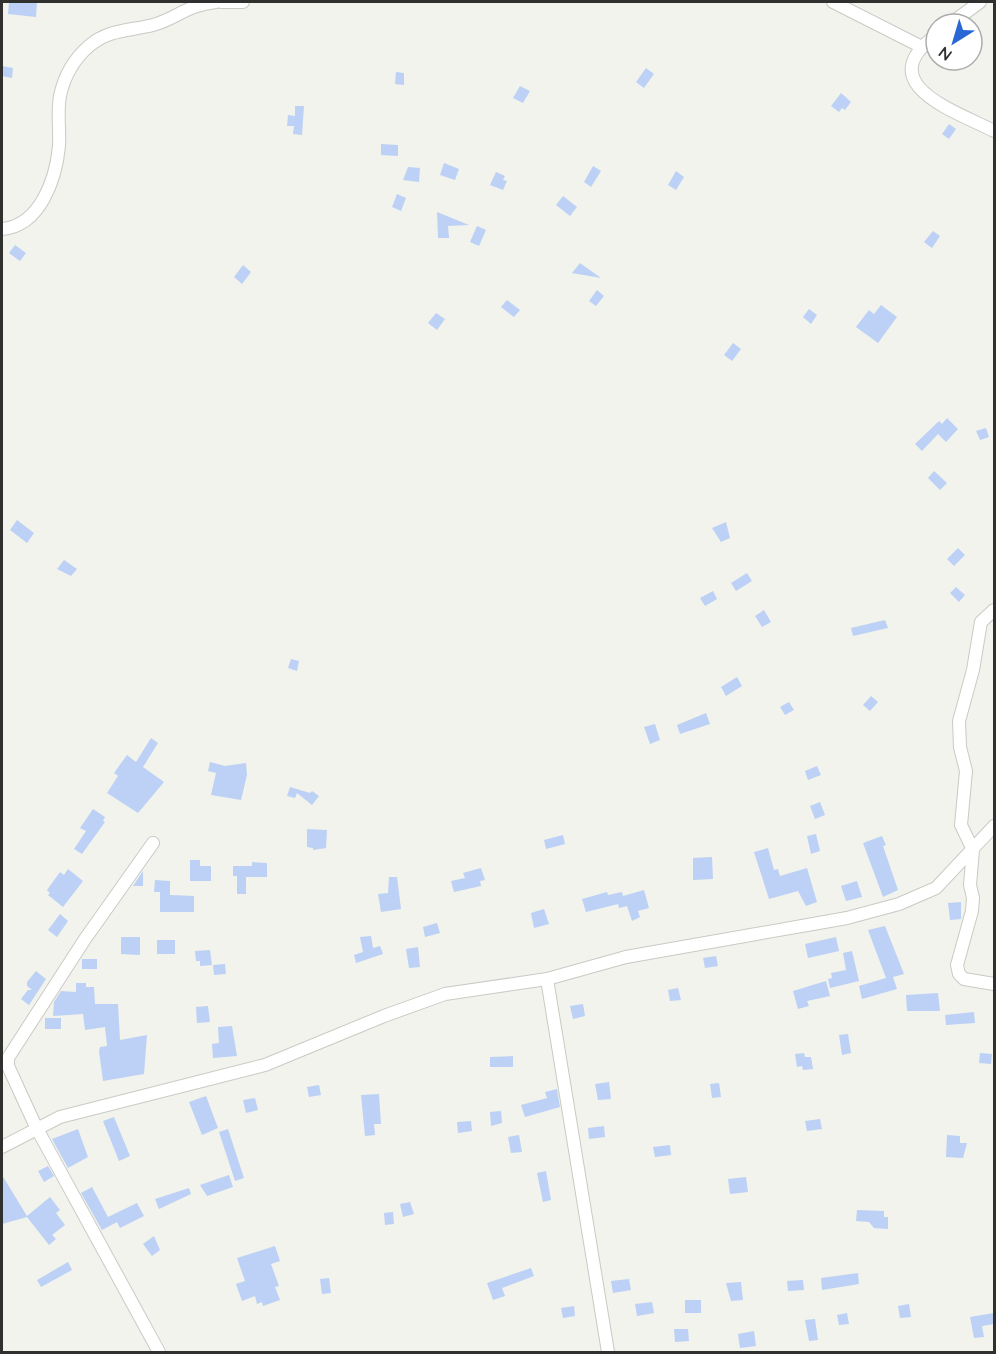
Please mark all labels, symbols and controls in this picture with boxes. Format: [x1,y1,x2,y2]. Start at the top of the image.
north arrow [924,12,984,72]
text: N [934,42,956,66]

